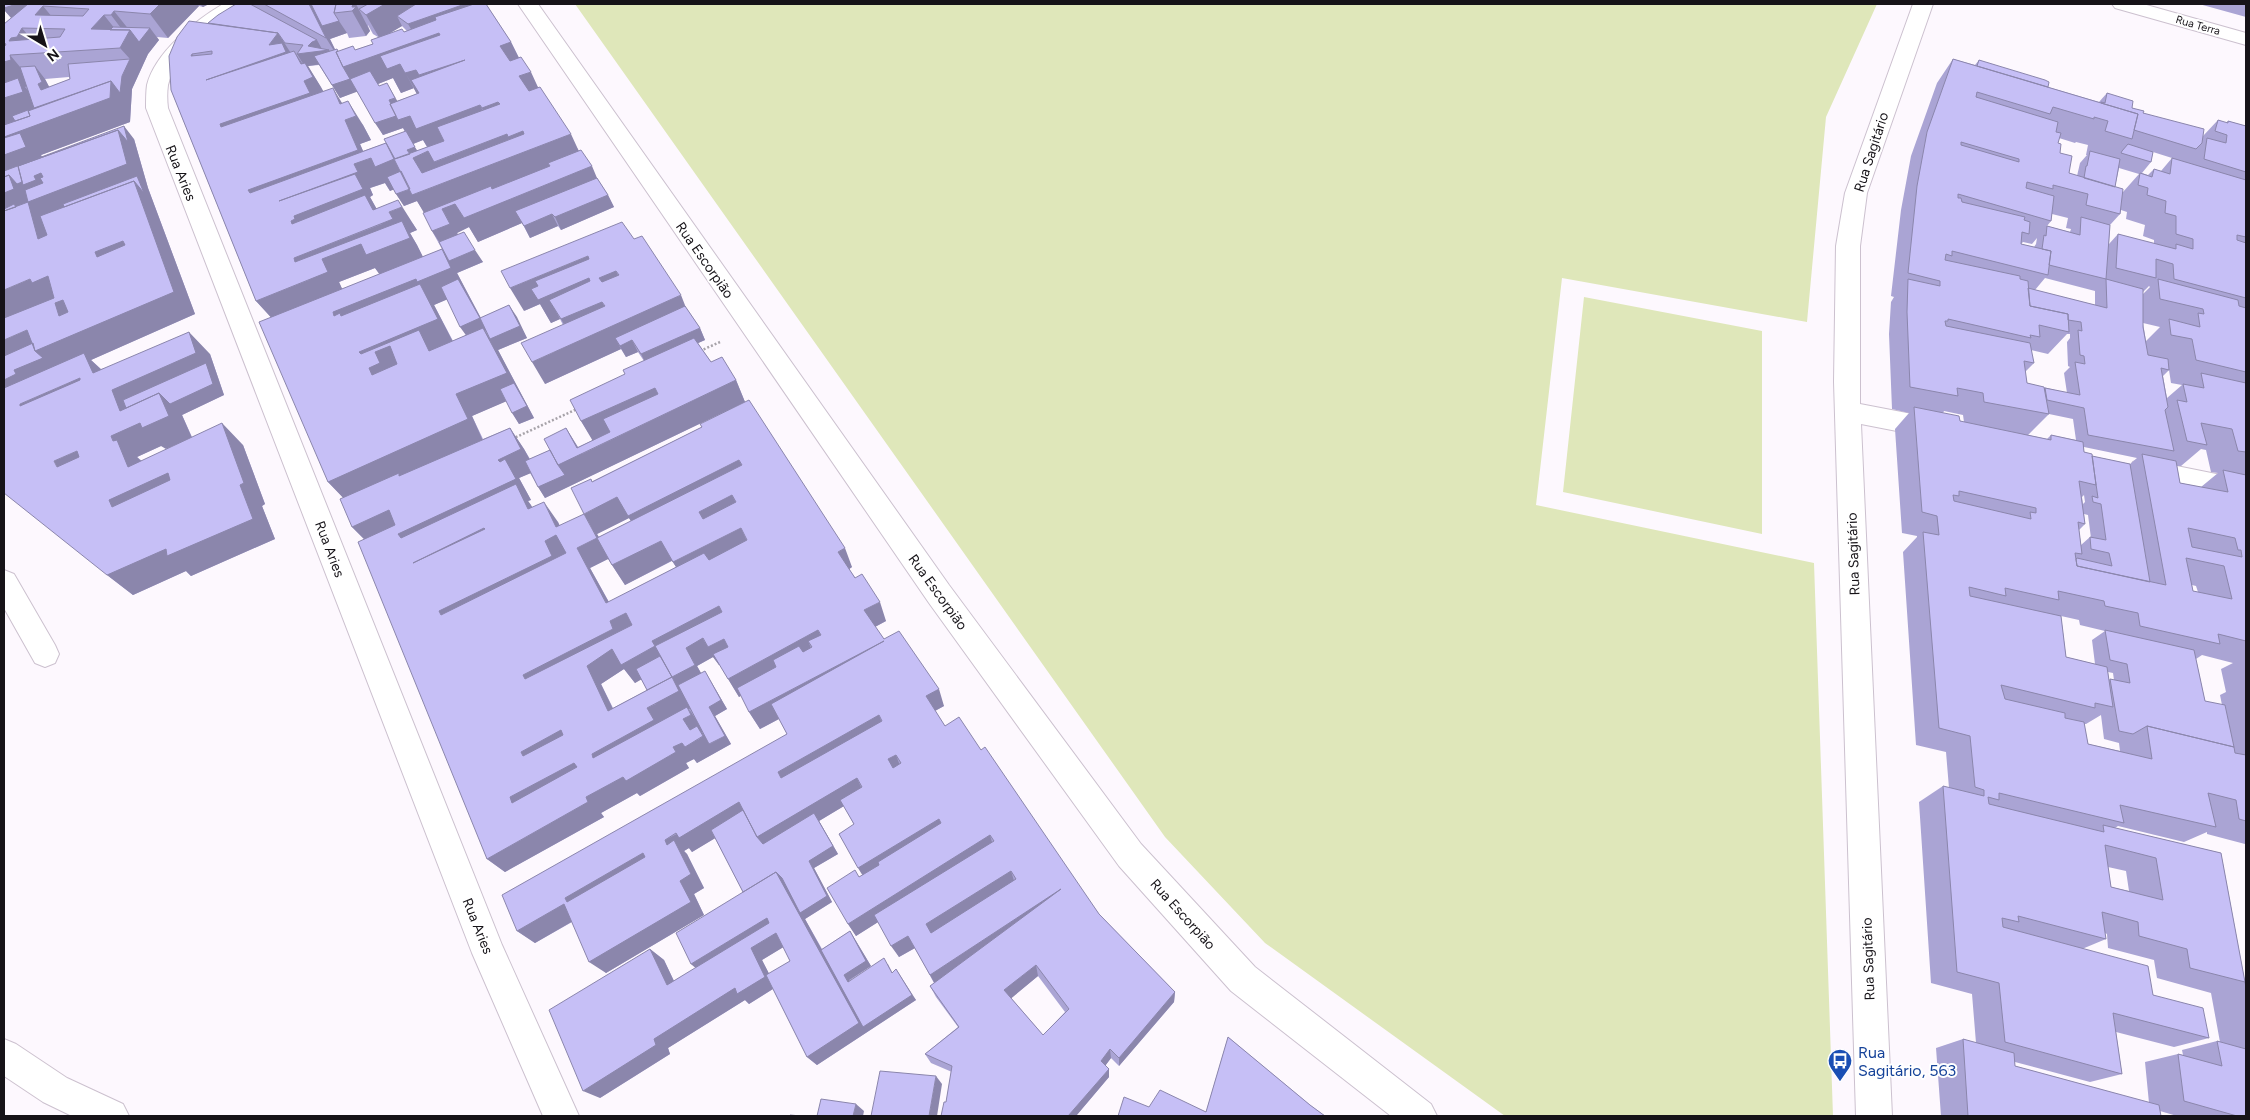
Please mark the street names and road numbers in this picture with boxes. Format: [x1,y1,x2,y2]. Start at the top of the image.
street label: Rua Terra [2174,13,2222,38]
street label: Rua Sagitário [1851,110,1892,194]
street label: Rua Aries [162,143,199,204]
street label: Rua Escorpião [672,219,737,302]
street label: Rua Sagitário [1844,512,1863,596]
street label: Rua Aries [311,519,348,580]
street label: Rua Escorpião [905,551,971,633]
street label: Rua Escorpião [1146,876,1219,953]
street label: Rua Aries [459,896,496,957]
street label: Rua Sagitário [1859,917,1878,1001]

